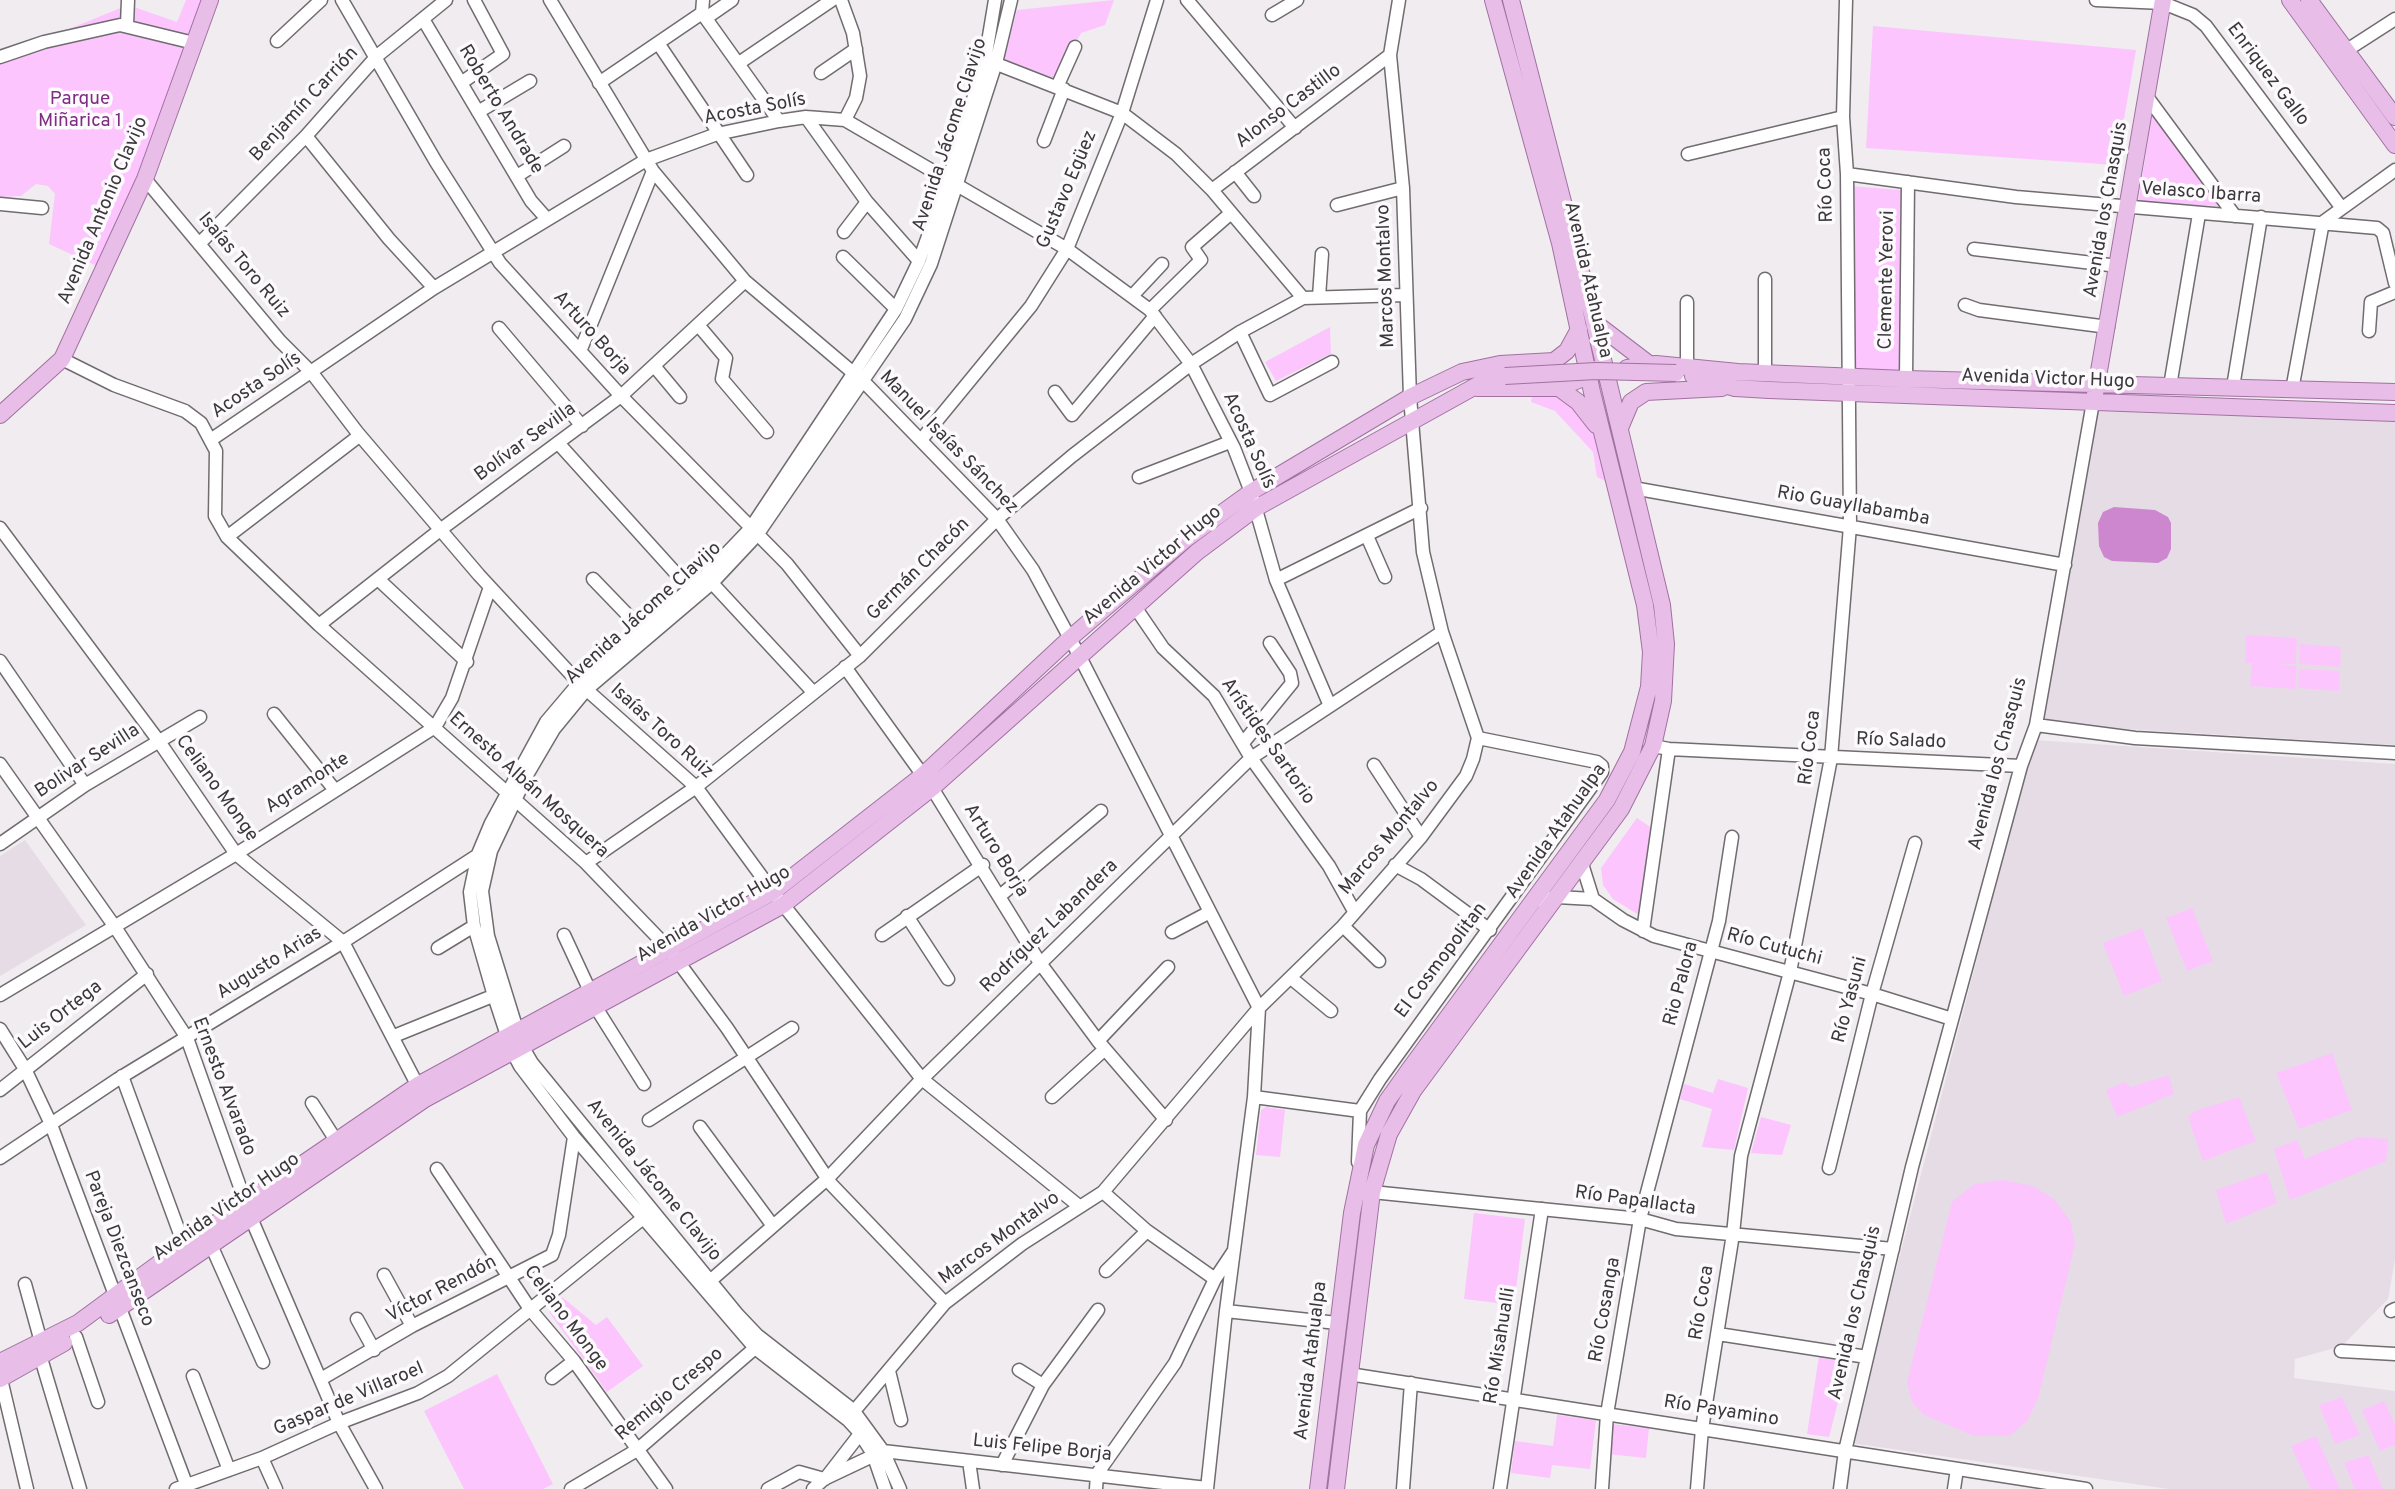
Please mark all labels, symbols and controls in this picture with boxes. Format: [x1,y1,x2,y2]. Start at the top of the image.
street label: Enriquez Gallo [2221,19,2313,131]
street label: Avenida Jácome Clavijo [909,35,993,235]
street label: Roberto Andrade [452,41,548,179]
street label: Benjamín Carrión [246,43,364,167]
street label: Alonso Castillo [1232,60,1346,154]
park label: Parque Miñarica 1 [38,89,122,133]
street label: Acosta Solís [702,89,808,131]
street label: Avenida Antonio Clavijo [54,114,154,308]
street label: Avenida los Chasquis [2080,120,2134,300]
street label: Gustavo Egüez [1033,128,1103,252]
street label: Río Coca [1814,147,1840,223]
street label: Velasco Ibarra [2140,178,2262,210]
street label: Avenida Atahualpa [1558,200,1616,360]
street label: Marcos Montalvo [1373,204,1401,348]
street label: Isaías Toro Ruiz [192,208,294,324]
street label: Clemente Yerovi [1875,210,1901,350]
street label: Arturo Borja [547,287,635,381]
street label: Acosta Solís [208,348,306,424]
street label: Avenida Victor Hugo [1961,366,2135,394]
street label: Manuel Isaías Sánchez [874,367,1022,519]
street label: Acosta Solís [1217,389,1279,493]
street label: Bolívar Sevilla [471,399,581,487]
street label: Rio Guayllabamba [1775,482,1931,532]
street label: Avenida Victor Hugo [1079,501,1227,631]
street label: Germán Chacón [863,514,975,626]
street label: Avenida Jácome Clavijo [561,538,727,690]
street label: Arístides Sartorio [1215,674,1319,810]
street label: Avenida los Chasquis [1965,675,2033,853]
street label: Isaías Toro Ruiz [605,680,717,784]
street label: Ernesto Albán Mosquera [443,708,613,864]
street label: Río Coca [1795,709,1827,787]
street label: Bolivar Sevilla [32,720,144,804]
street label: Río Salado [1855,729,1947,755]
street label: Celiano Monge [170,731,262,847]
street label: Agramonte [262,748,354,820]
street label: Avenida Atahualpa [1502,760,1612,904]
street label: Marcos Montalvo [1335,776,1445,900]
street label: Arturo Borja [957,800,1033,902]
street label: Rodríguez Labandera [977,856,1123,998]
street label: Avenida Victor Hugo [633,862,795,968]
street label: El Cosmopolitan [1391,899,1493,1023]
street label: Augusto Arias [213,923,327,1005]
street label: Río Cutuchi [1724,924,1824,972]
street label: Rio Palora [1660,939,1704,1029]
street label: Río Yasuni [1829,954,1873,1046]
street label: Luis Ortega [15,976,107,1056]
street label: Ernesto Alvarado [186,1015,260,1159]
street label: Avenida Jácome Clavijo [581,1095,725,1267]
street label: Avenida Victor Hugo [149,1149,305,1267]
street label: Pareja Diezcanseco [78,1168,158,1330]
street label: Río Papallacta [1573,1182,1697,1222]
street label: Marcos Montalvo [935,1188,1065,1290]
street label: Avenida los Chasquis [1825,1224,1887,1402]
street label: Víctor Rendón [383,1251,501,1329]
street label: Río Cosanga [1586,1256,1626,1364]
street label: Celiano Monge [518,1262,612,1376]
street label: Río Coca [1686,1264,1720,1342]
street label: Avenida Atahualpa [1291,1280,1333,1442]
street label: Río Misahualli [1481,1286,1521,1406]
street label: Remigio Crespo [611,1343,729,1447]
street label: Gaspar de Villaroel [271,1358,427,1442]
street label: Río Payamino [1662,1392,1780,1432]
street label: Luis Felipe Borja [971,1430,1113,1468]

